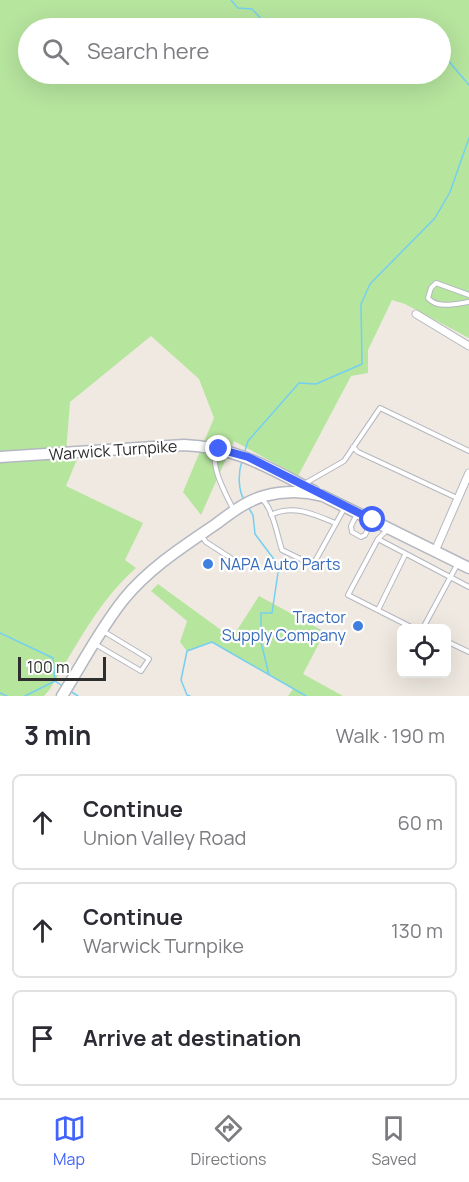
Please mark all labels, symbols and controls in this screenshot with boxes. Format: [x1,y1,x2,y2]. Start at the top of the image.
search box [18,18,451,84]
icon: search [39,35,72,68]
text: Search here [87,36,209,66]
street label: Warwick Turnpike [48,435,178,465]
route end [205,435,231,461]
route start [359,506,385,532]
place label: NAPA Auto Parts [220,553,340,575]
marker: NAPA Auto Parts [201,557,215,571]
place label: Tractor Supply Company [222,606,347,646]
marker: Tractor Supply Company [351,619,365,633]
map controls [397,624,451,678]
button: locate [397,624,451,678]
scale bar [18,654,106,682]
text: 100 m [27,656,70,678]
text: 3 min [24,717,91,753]
text: Walk · 190 m [336,722,445,749]
text: Continue [83,794,183,824]
icon: ahead [26,806,59,839]
text: 60 m [397,809,443,836]
text: Union Valley Road [83,824,246,851]
text: Continue [83,902,183,932]
icon: ahead [26,914,59,947]
text: 130 m [391,917,443,944]
text: Warwick Turnpike [83,932,244,959]
icon: arrive [26,1022,59,1055]
text: Arrive at destination [83,1023,301,1053]
tab: Map [53,1112,86,1170]
tab: Directions [191,1112,266,1170]
tab: Saved [371,1112,416,1170]

